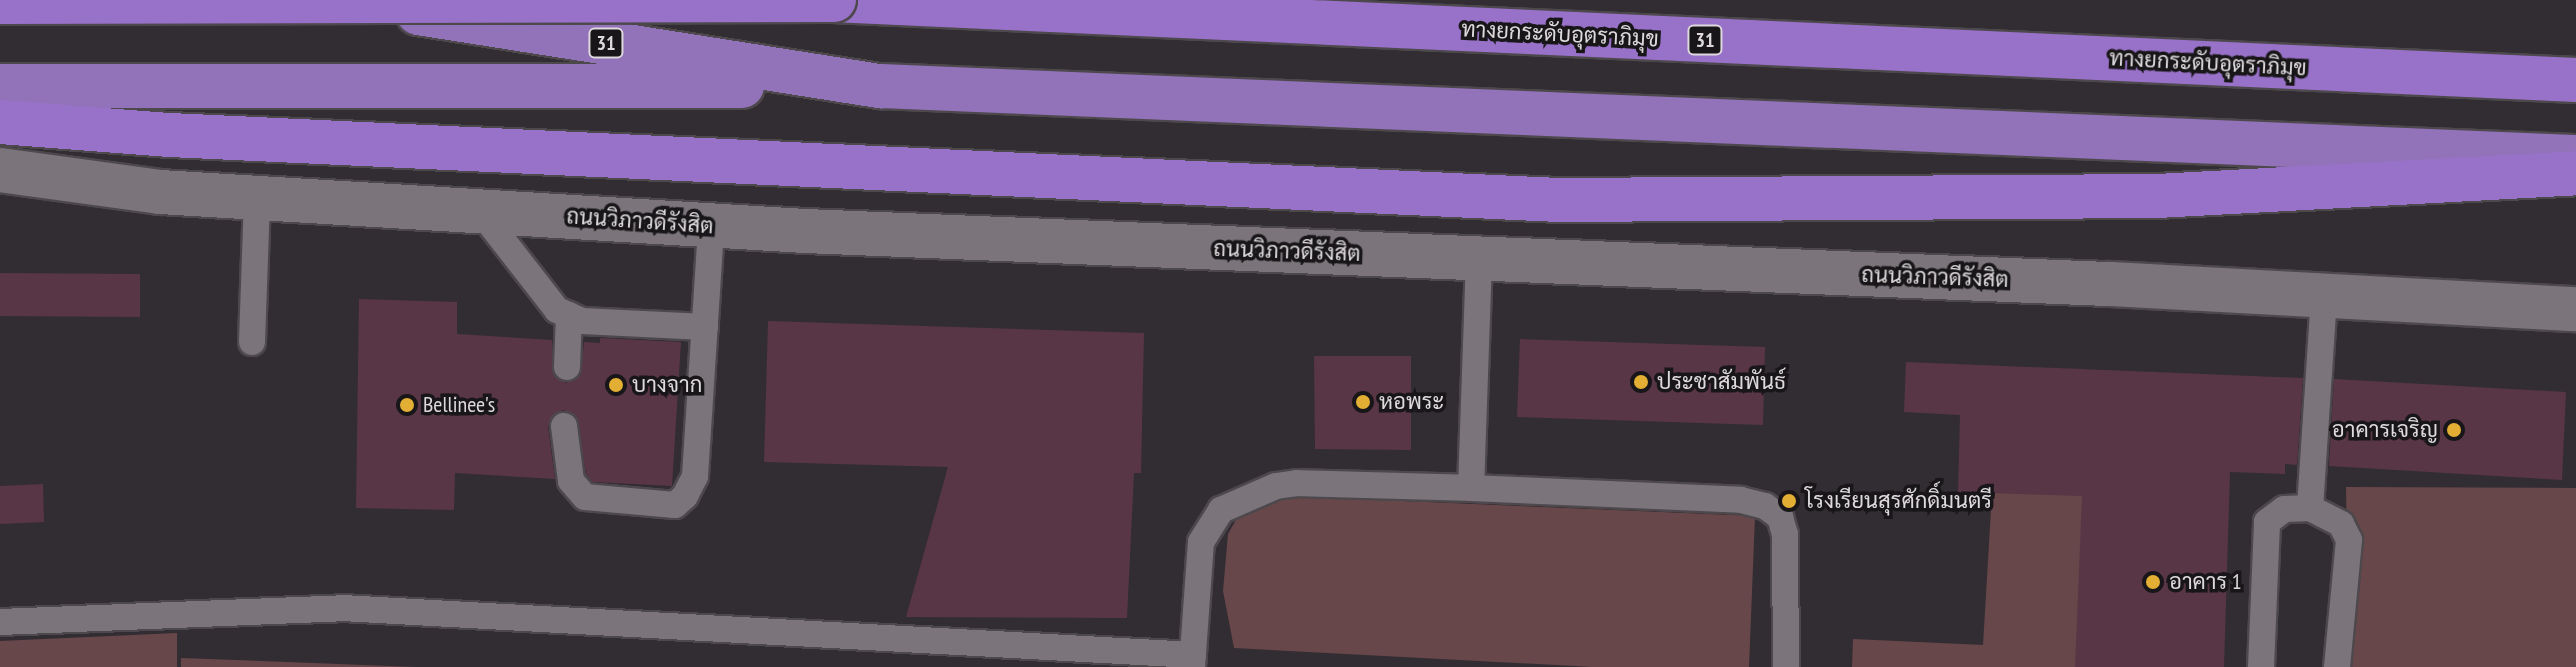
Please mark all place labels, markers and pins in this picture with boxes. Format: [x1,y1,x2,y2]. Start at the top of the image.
place label: ประชาสัมพันธ์ [1657,369,1786,395]
place label: บางจาก [632,372,702,398]
marker: ประชาสัมพันธ์ [1632,373,1650,391]
marker: บางจาก [607,376,625,394]
place label: หอพระ [1379,389,1444,415]
place label: Bellinee's [423,392,495,418]
marker: หอพระ [1354,393,1372,411]
marker: Bellinee's [398,396,416,414]
place label: อาคารเจริญ [2332,417,2438,443]
marker: อาคารเจริญ [2445,421,2463,439]
place label: โรงเรียนสุรศักดิ์มนตรี [1805,488,1992,514]
marker: โรงเรียนสุรศักดิ์มนตรี [1780,492,1798,510]
place label: อาคาร 1 [2169,569,2242,595]
marker: อาคาร 1 [2144,573,2162,591]

